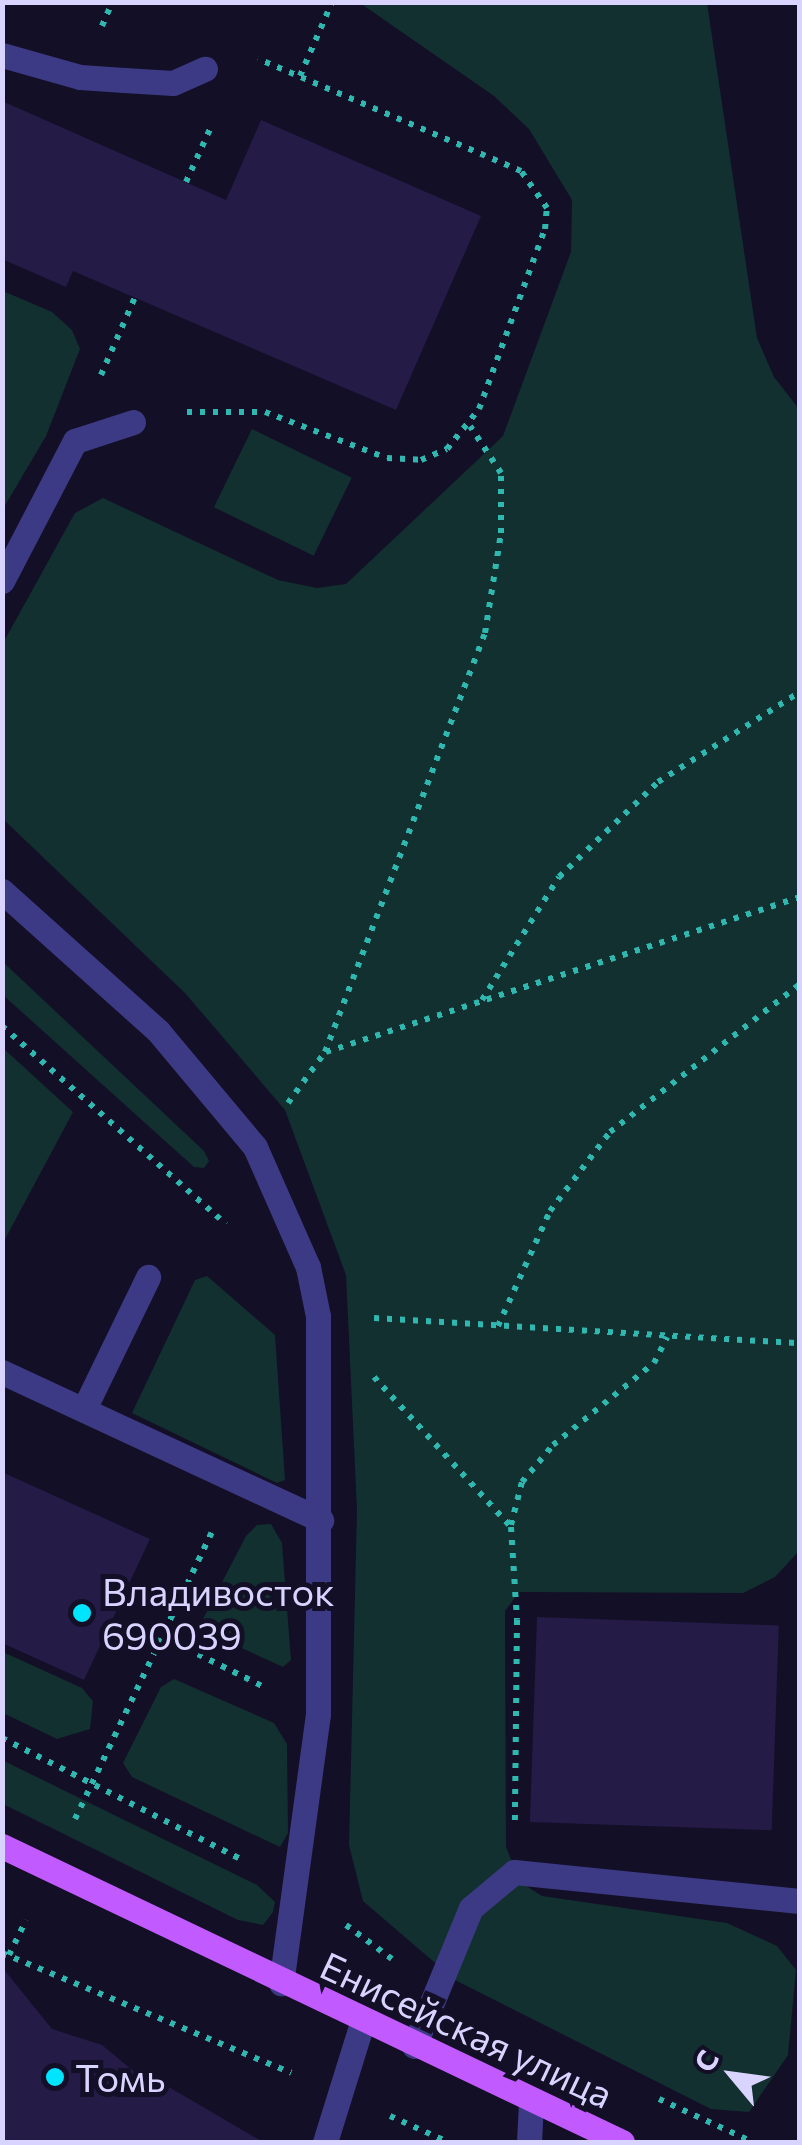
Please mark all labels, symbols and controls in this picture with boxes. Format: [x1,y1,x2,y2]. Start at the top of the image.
place label: Владивосток 690039 [102,1568,335,1658]
marker: Владивосток 690039 [71,1602,93,1624]
street label: Енисейская улица [314,1941,620,2117]
north arrow [682,2025,782,2125]
text: С [686,2044,725,2077]
place label: Томь [75,2054,166,2100]
marker: Томь [44,2066,66,2088]

